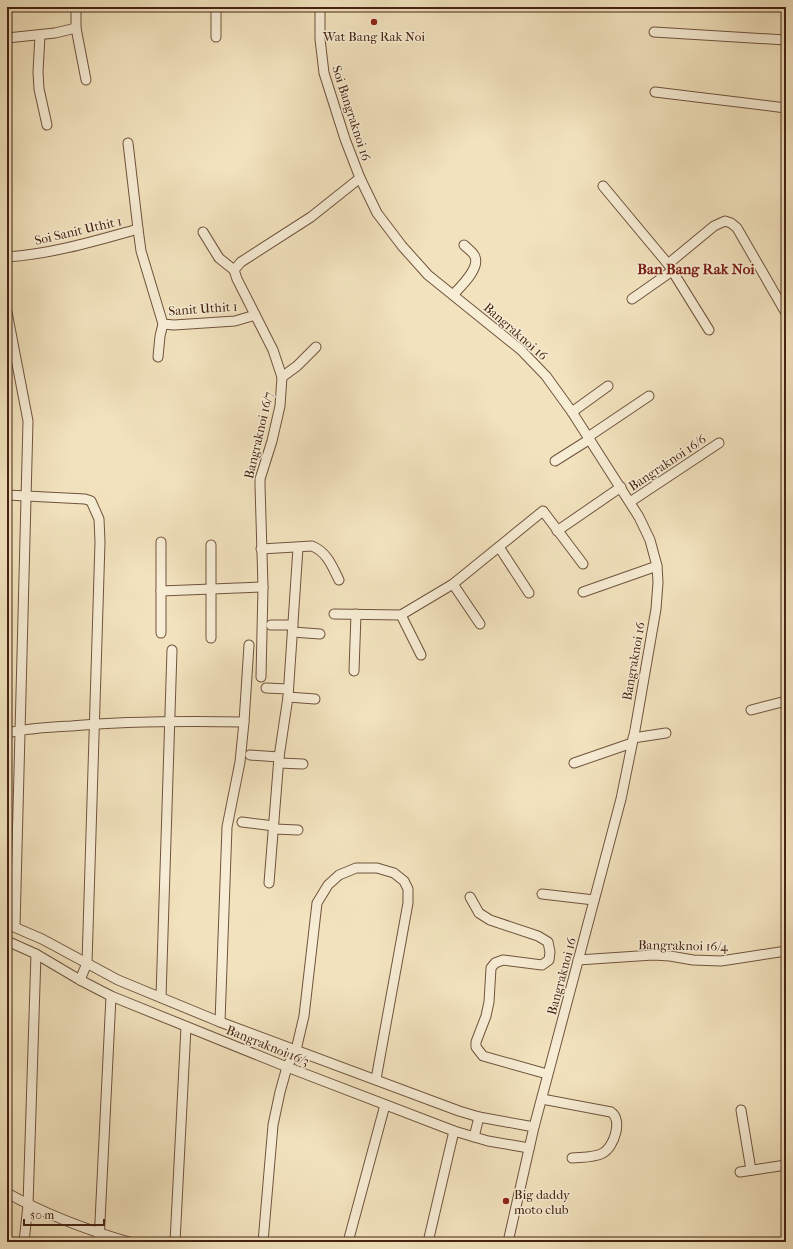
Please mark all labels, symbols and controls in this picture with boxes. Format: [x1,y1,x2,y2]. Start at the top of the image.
marker: Wat Bang Rak Noi [369,17,379,27]
place label: Wat Bang Rak Noi [322,29,425,44]
street label: Soi Bangraknoi 16 [329,64,374,164]
street label: Soi Sanit Uthit 1 [33,213,123,248]
district label: Ban Bang Rak Noi [637,260,755,278]
street label: Sanit Uthit 1 [168,299,238,318]
street label: Bangraknoi 16 [481,300,551,364]
street label: Bangraknoi 16/7 [241,390,276,480]
street label: Bangraknoi 16/6 [626,431,709,494]
street label: Bangraknoi 16 [619,620,648,702]
street label: Bangraknoi 16 [544,935,579,1016]
street label: Bangraknoi 16/4 [638,937,728,954]
street label: Bangraknoi 16/3 [224,1022,311,1069]
place label: Big daddy moto club [514,1187,571,1217]
marker: Big daddy moto club [501,1196,511,1206]
scale bar [24,1201,104,1227]
text: 50 m [30,1208,54,1222]

